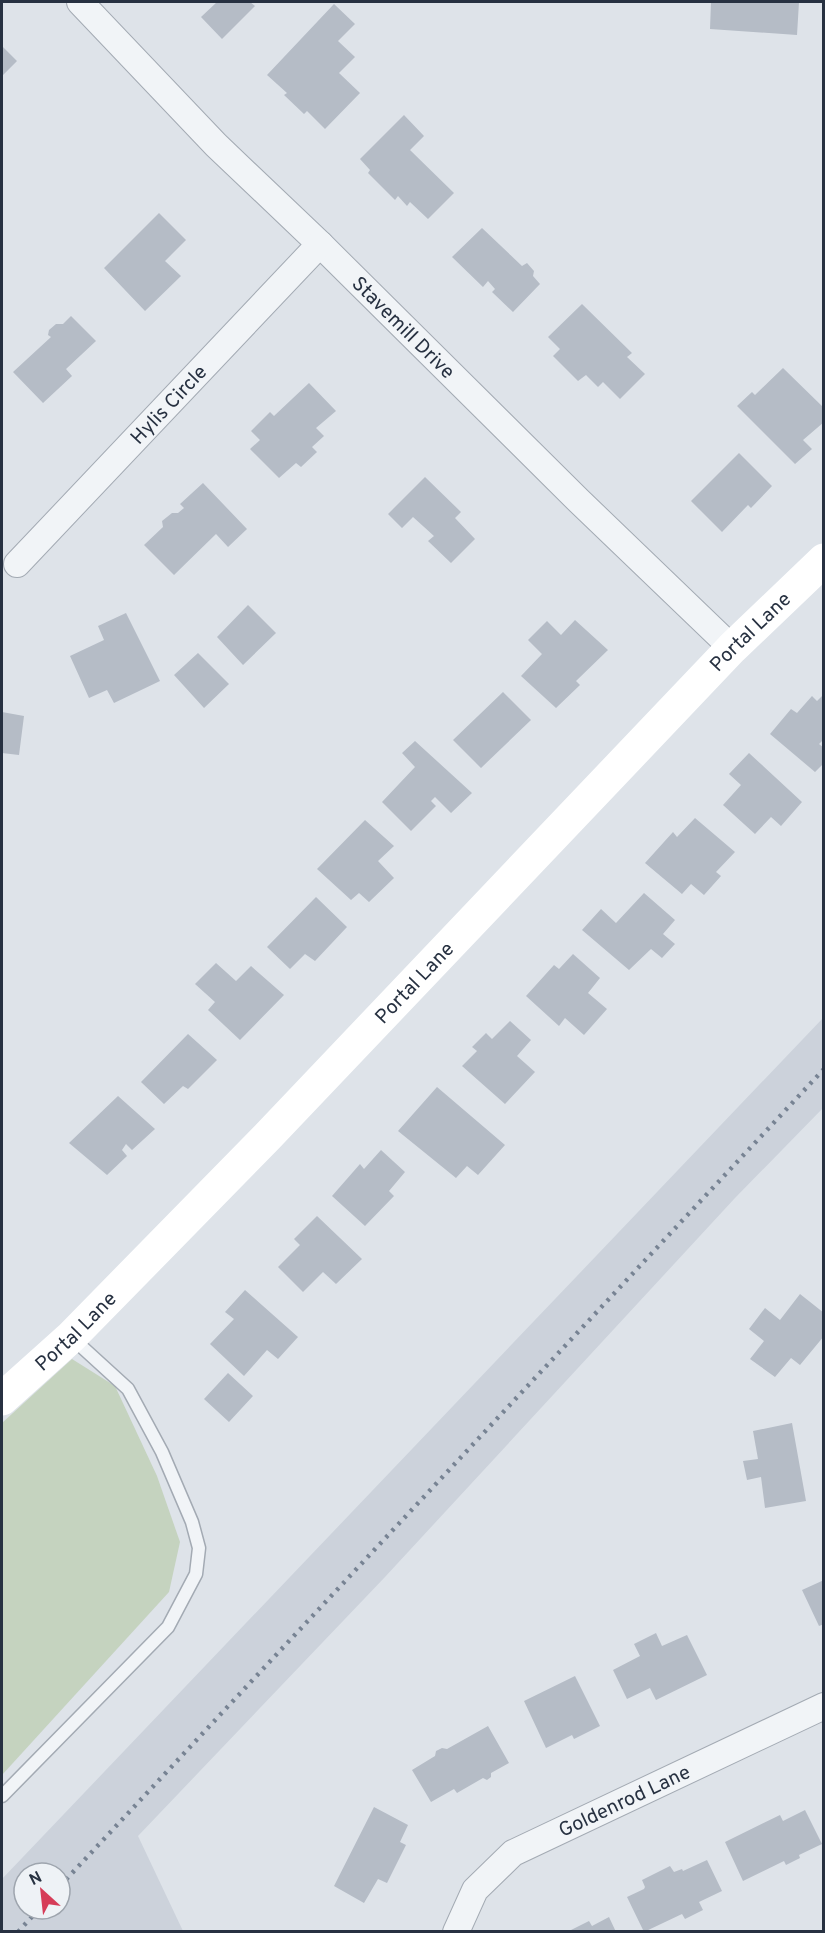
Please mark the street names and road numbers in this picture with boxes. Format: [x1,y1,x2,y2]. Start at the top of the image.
street label: Stavemill Drive [345,272,460,386]
street label: Hylis Circle [126,360,214,451]
street label: Portal Lane [705,587,798,678]
street label: Portal Lane [370,937,461,1031]
street label: Portal Lane [30,1287,123,1378]
street label: Goldenrod Lane [555,1760,695,1845]

